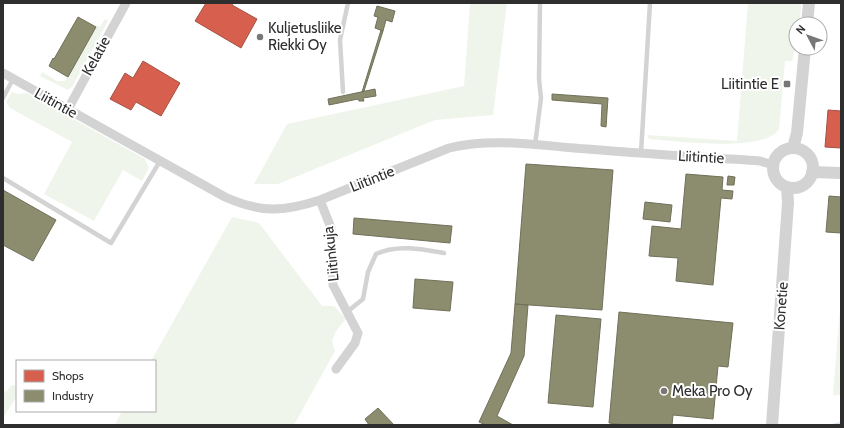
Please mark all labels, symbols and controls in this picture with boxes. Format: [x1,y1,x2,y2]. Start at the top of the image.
north arrow [788,16,828,56]
place label: Kuljetusliike Riekki Oy [268,19,342,54]
text: N [793,22,808,37]
marker: Kuljetusliike Riekki Oy [255,32,265,42]
street label: Kelatie [78,33,114,79]
place label: Liitintie E [721,75,779,93]
marker: Liitintie E [782,79,792,89]
street label: Liitintie [31,84,81,122]
street label: Liitintie [677,147,725,167]
street label: Liitintie [347,162,397,196]
street label: Liitinkuja [319,225,343,283]
street label: Konetie [770,281,792,331]
legend [16,360,156,412]
text: Shops [52,368,84,383]
place label: Meka Pro Oy [672,382,753,400]
marker: Meka Pro Oy [659,386,669,396]
text: Industry [52,388,93,403]

